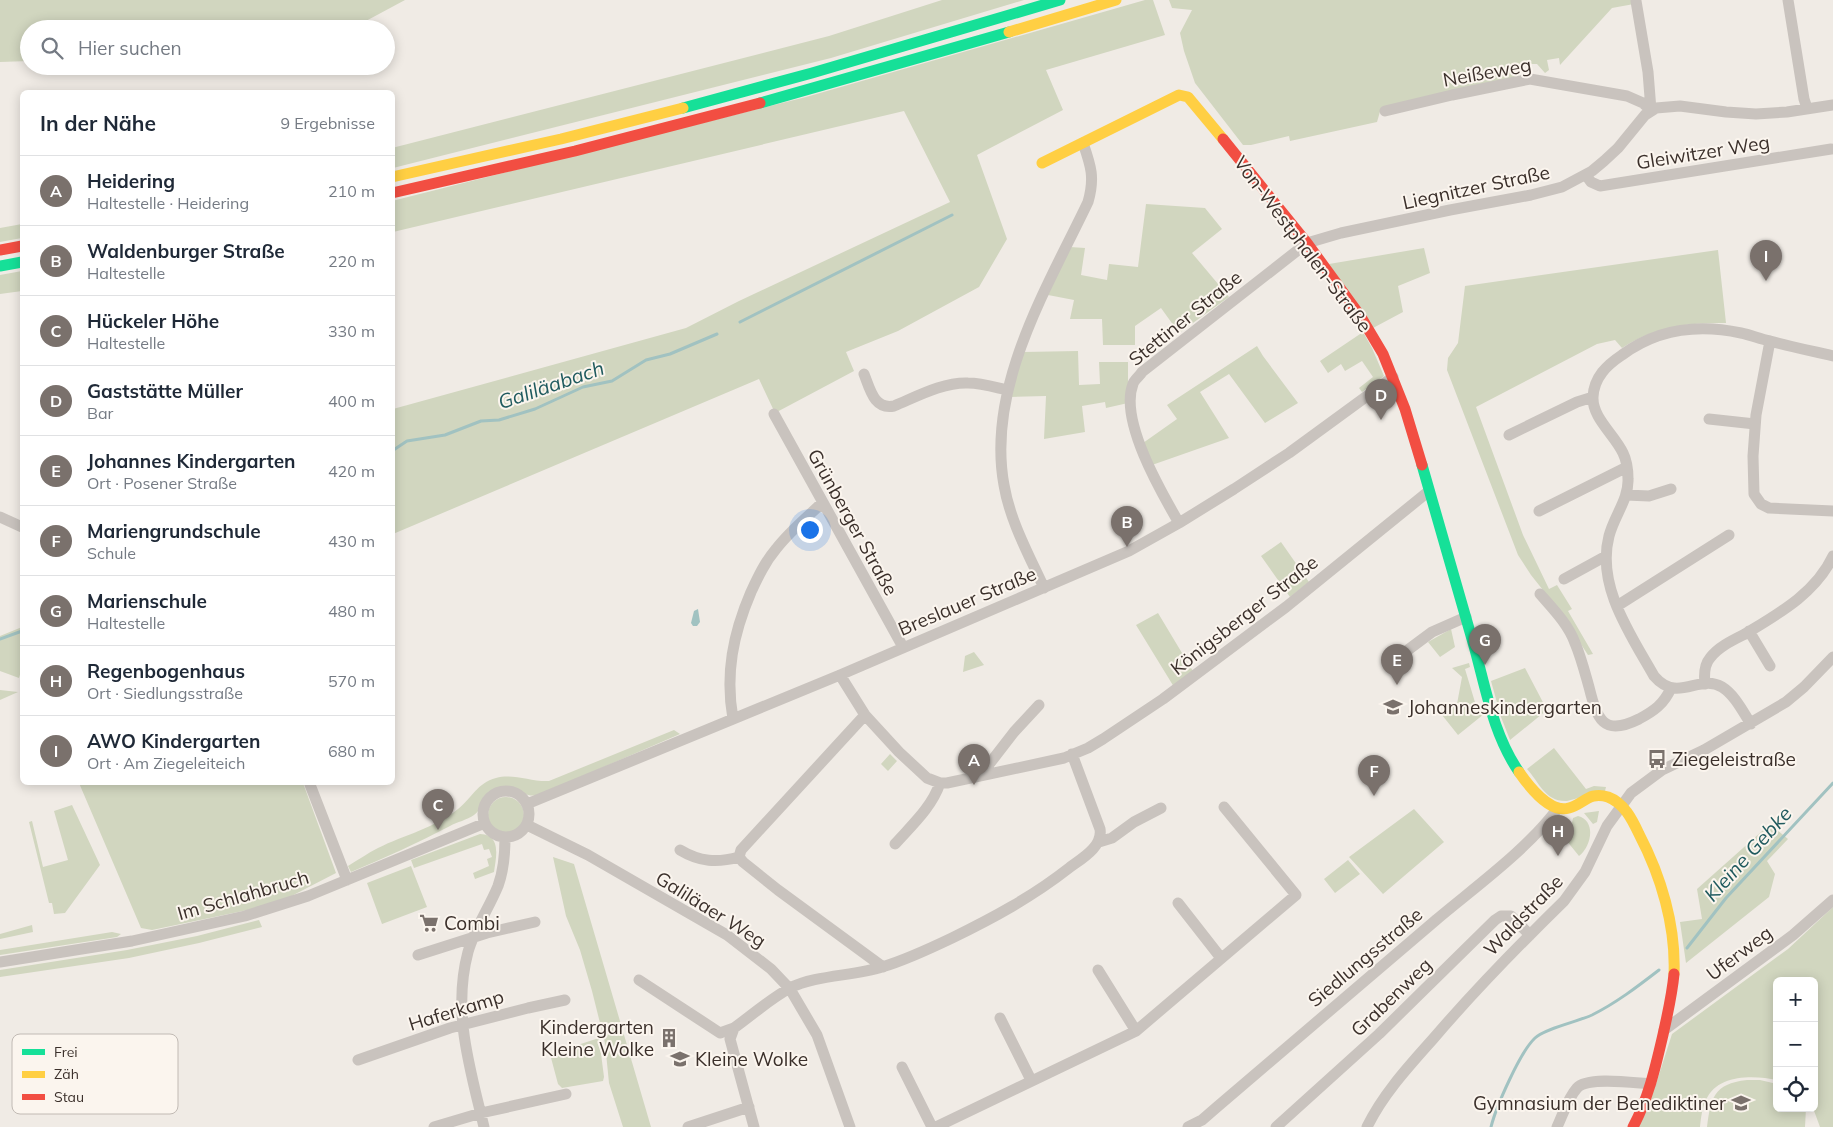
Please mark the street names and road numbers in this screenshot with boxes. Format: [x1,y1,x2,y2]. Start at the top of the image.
street label: Neißeweg [1441,52,1533,92]
street label: Gleiwitzer Weg [1635,130,1771,174]
street label: Von-Westphalen-Straße [1229,151,1377,337]
street label: Liegnitzer Straße [1400,160,1552,214]
street label: Stettiner Straße [1124,265,1246,371]
street label: Grünberger Straße [803,444,903,600]
street label: Königsberger Straße [1166,550,1322,680]
street label: Breslauer Straße [894,561,1040,641]
street label: Im Schlahbruch [174,865,312,925]
street label: Galiläaer Weg [651,866,771,952]
street label: Waldstraße [1478,869,1568,961]
street label: Siedlungsstraße [1303,902,1427,1012]
street label: Uferweg [1701,921,1777,985]
street label: Grabenweg [1346,953,1436,1041]
street label: Haferkamp [405,984,507,1036]

